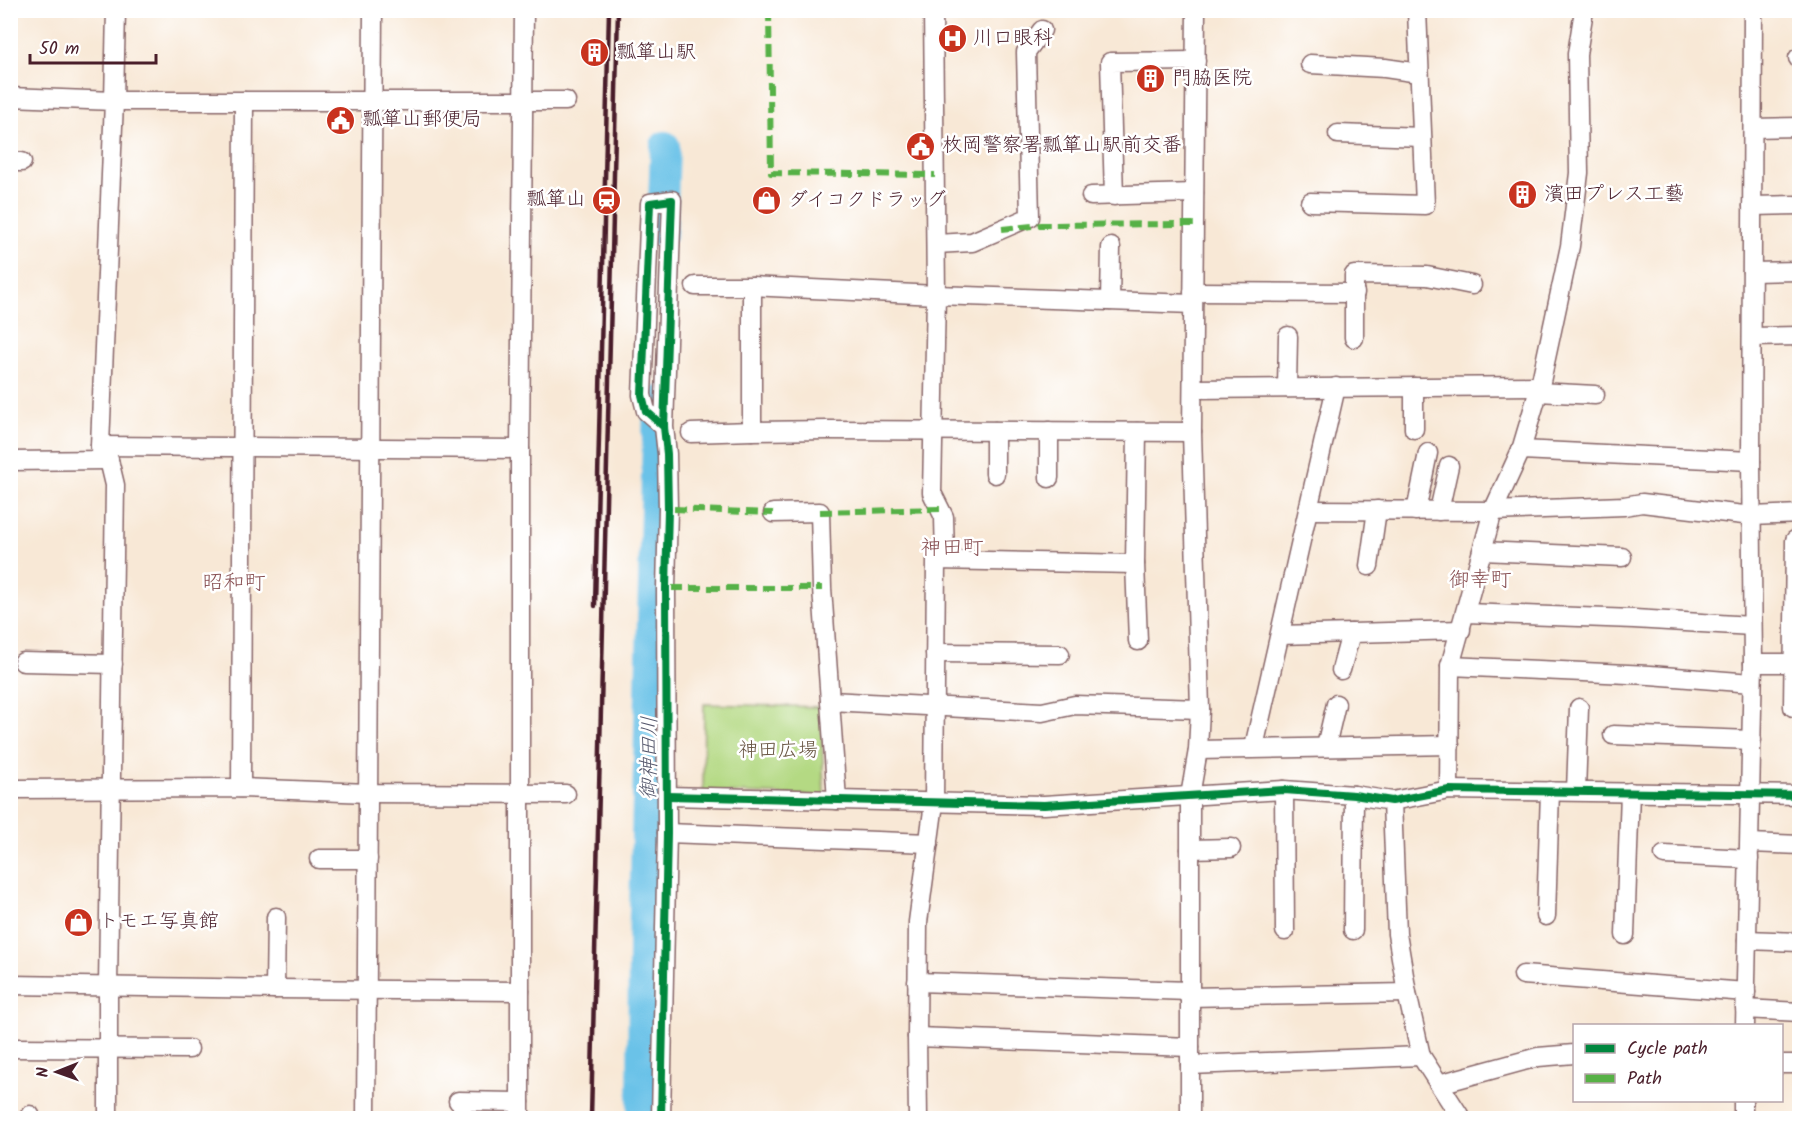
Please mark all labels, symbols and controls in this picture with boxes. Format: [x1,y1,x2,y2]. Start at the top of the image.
hospital icon: 川口眼科 [936,23,968,55]
place label: 川口眼科 [973,23,1053,55]
scale bar [30,27,156,65]
text: 50 m [39,35,79,64]
building icon: 瓢箪山駅 [579,37,611,69]
place label: 瓢箪山駅 [616,37,696,69]
building icon: 門脇医院 [1135,63,1167,95]
place label: 門脇医院 [1172,63,1252,95]
public building icon: 瓢箪山郵便局 [325,104,357,136]
place label: 瓢箪山郵便局 [362,104,482,136]
public building icon: 枚岡警察署瓢箪山駅前交番 [905,130,937,162]
place label: 枚岡警察署瓢箪山駅前交番 [942,130,1182,162]
building icon: 濱田プレス工藝 [1507,179,1539,211]
place label: 濱田プレス工藝 [1544,179,1684,211]
place label: 瓢箪山 [526,184,586,216]
station icon: 瓢箪山 [591,184,623,216]
shop icon: ダイコクドラッグ [751,185,783,217]
place label: ダイコクドラッグ [788,185,946,217]
district label: 神田町 [921,532,984,565]
district label: 御幸町 [1449,564,1512,597]
district label: 昭和町 [203,567,266,600]
water label: 御神田川 [633,716,667,800]
park label: 神田広場 [738,735,818,767]
shop icon: トモエ写真館 [62,906,94,938]
place label: トモエ写真館 [99,906,219,938]
legend [1573,1024,1783,1102]
text: Cycle path [1627,1035,1708,1064]
north arrow [27,1042,87,1102]
text: Path [1627,1065,1662,1094]
text: N [31,1067,56,1078]

